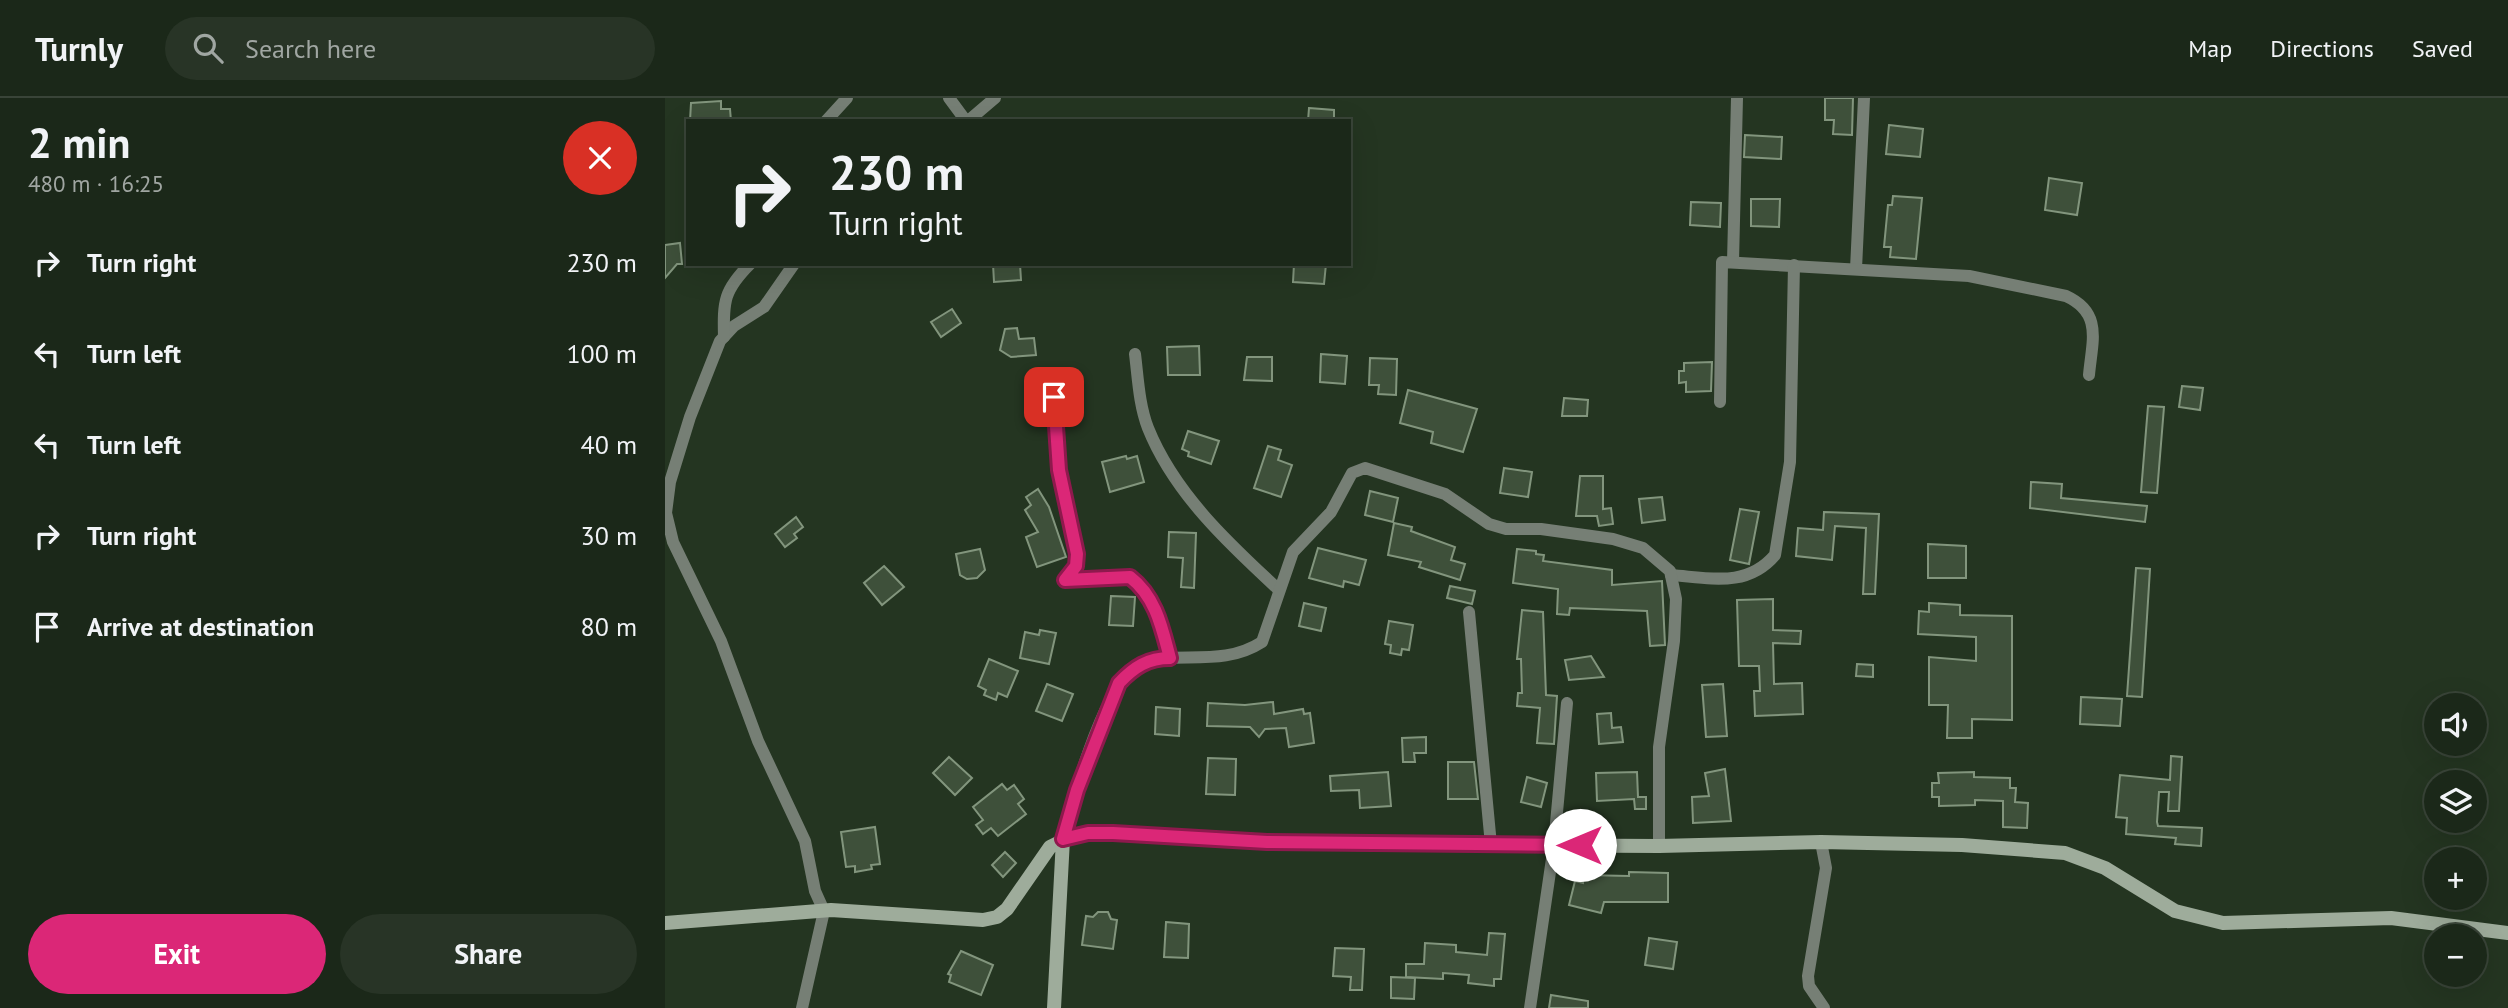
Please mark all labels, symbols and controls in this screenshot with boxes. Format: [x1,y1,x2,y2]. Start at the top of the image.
search box [165,17,655,80]
text: Turnly [35,27,123,70]
icon: search [189,29,227,67]
text: Search here [245,32,376,65]
text: Map [2188,33,2232,64]
text: Directions [2270,33,2374,64]
text: Saved [2412,33,2473,64]
text: 2 min [28,115,130,170]
button: close [563,121,637,195]
text: 230 m [829,140,964,204]
icon: right [714,147,805,238]
text: 480 m · 16:25 [28,169,164,198]
text: Turn right [829,202,963,244]
icon: right [28,244,66,282]
text: Turn right [87,246,196,279]
text: 230 m [566,246,637,279]
icon: left [28,335,66,373]
text: Turn left [87,337,181,370]
text: 100 m [566,337,637,370]
pin [1024,367,1084,427]
icon: arrive [1035,378,1073,416]
icon: left [28,426,66,464]
text: Turn left [87,428,181,461]
text: 40 m [581,428,637,461]
icon: right [28,517,66,555]
text: Turn right [87,519,196,552]
text: 30 m [581,519,637,552]
icon: arrive [28,608,66,646]
text: Arrive at destination [87,610,314,643]
text: 80 m [581,610,637,643]
map controls [2424,693,2487,987]
button: sound [2424,693,2487,756]
button: layers [2424,770,2487,833]
position arrow [1543,808,1617,882]
button: + [2424,847,2487,910]
button: Exit [28,914,326,994]
button: Share [340,914,637,994]
button: − [2424,924,2487,987]

